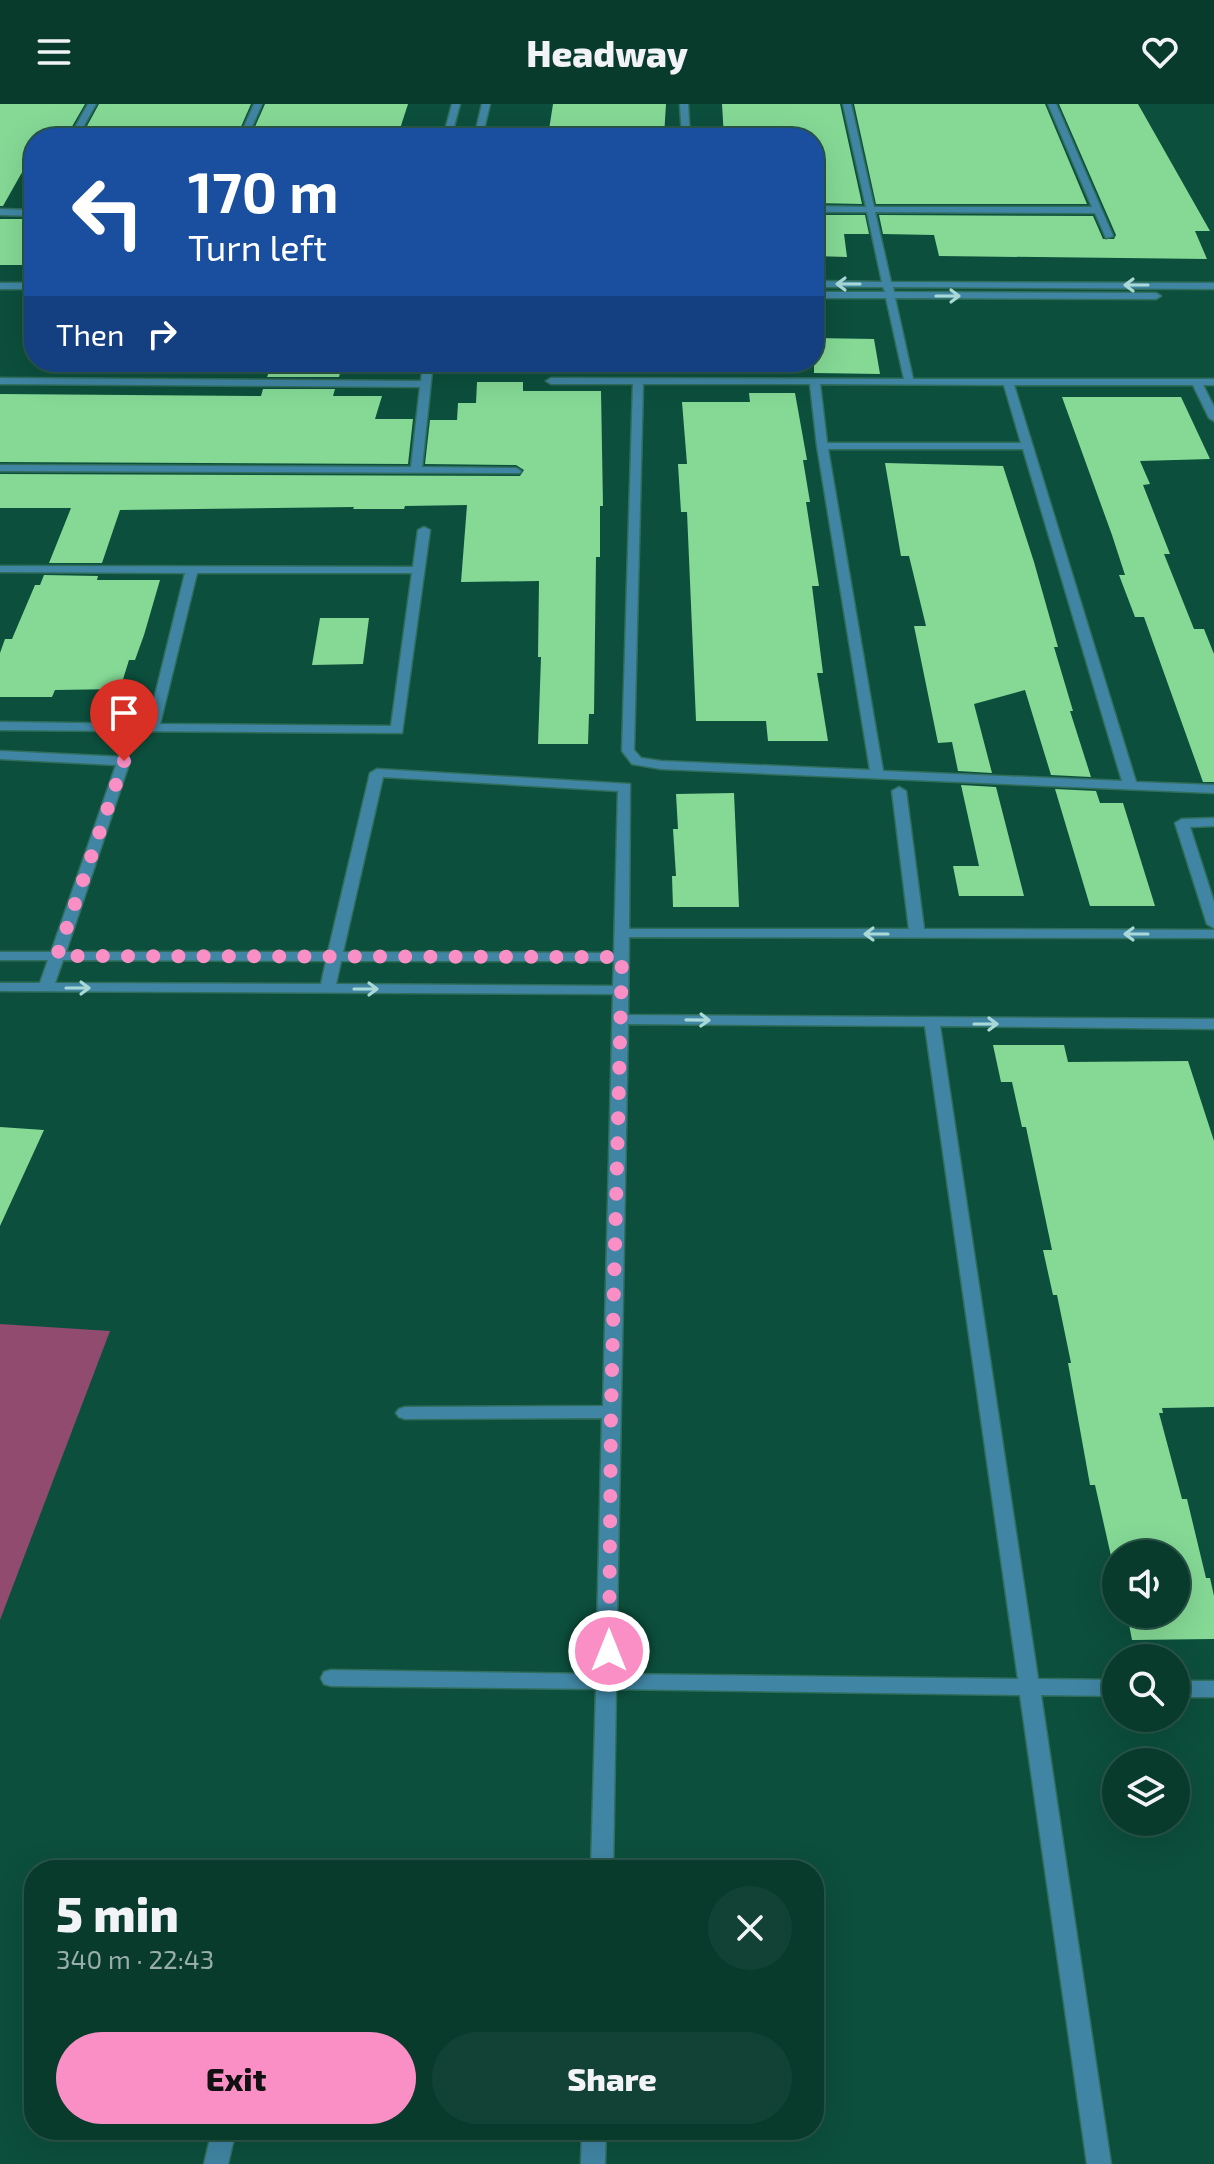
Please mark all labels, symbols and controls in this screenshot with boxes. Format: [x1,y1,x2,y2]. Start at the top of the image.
icon: menu [32,30,76,74]
icon: heart [1138,30,1182,74]
text: Headway [526,31,688,74]
text: 170 m [188,157,339,224]
icon: left [56,160,160,264]
text: Turn left [188,225,327,268]
one-way arrow [835,276,862,292]
one-way arrow [1123,277,1150,293]
one-way arrow [934,288,961,304]
icon: right [140,312,184,356]
text: Then [56,316,124,352]
pin [90,679,158,761]
icon: arrive [102,691,146,735]
one-way arrow [863,926,890,942]
one-way arrow [1123,926,1150,942]
one-way arrow [64,980,91,996]
one-way arrow [352,981,379,997]
one-way arrow [684,1012,711,1028]
one-way arrow [972,1016,999,1032]
map controls [1102,1540,1190,1836]
button: sound [1102,1540,1190,1628]
position arrow [567,1609,651,1693]
button: search [1102,1644,1190,1732]
button: layers [1102,1748,1190,1836]
text: 5 min [56,1884,179,1942]
button: close [708,1886,792,1970]
text: 340 m · 22:43 [56,1943,214,1974]
button: Exit [56,2032,416,2124]
button: Share [432,2032,792,2124]

